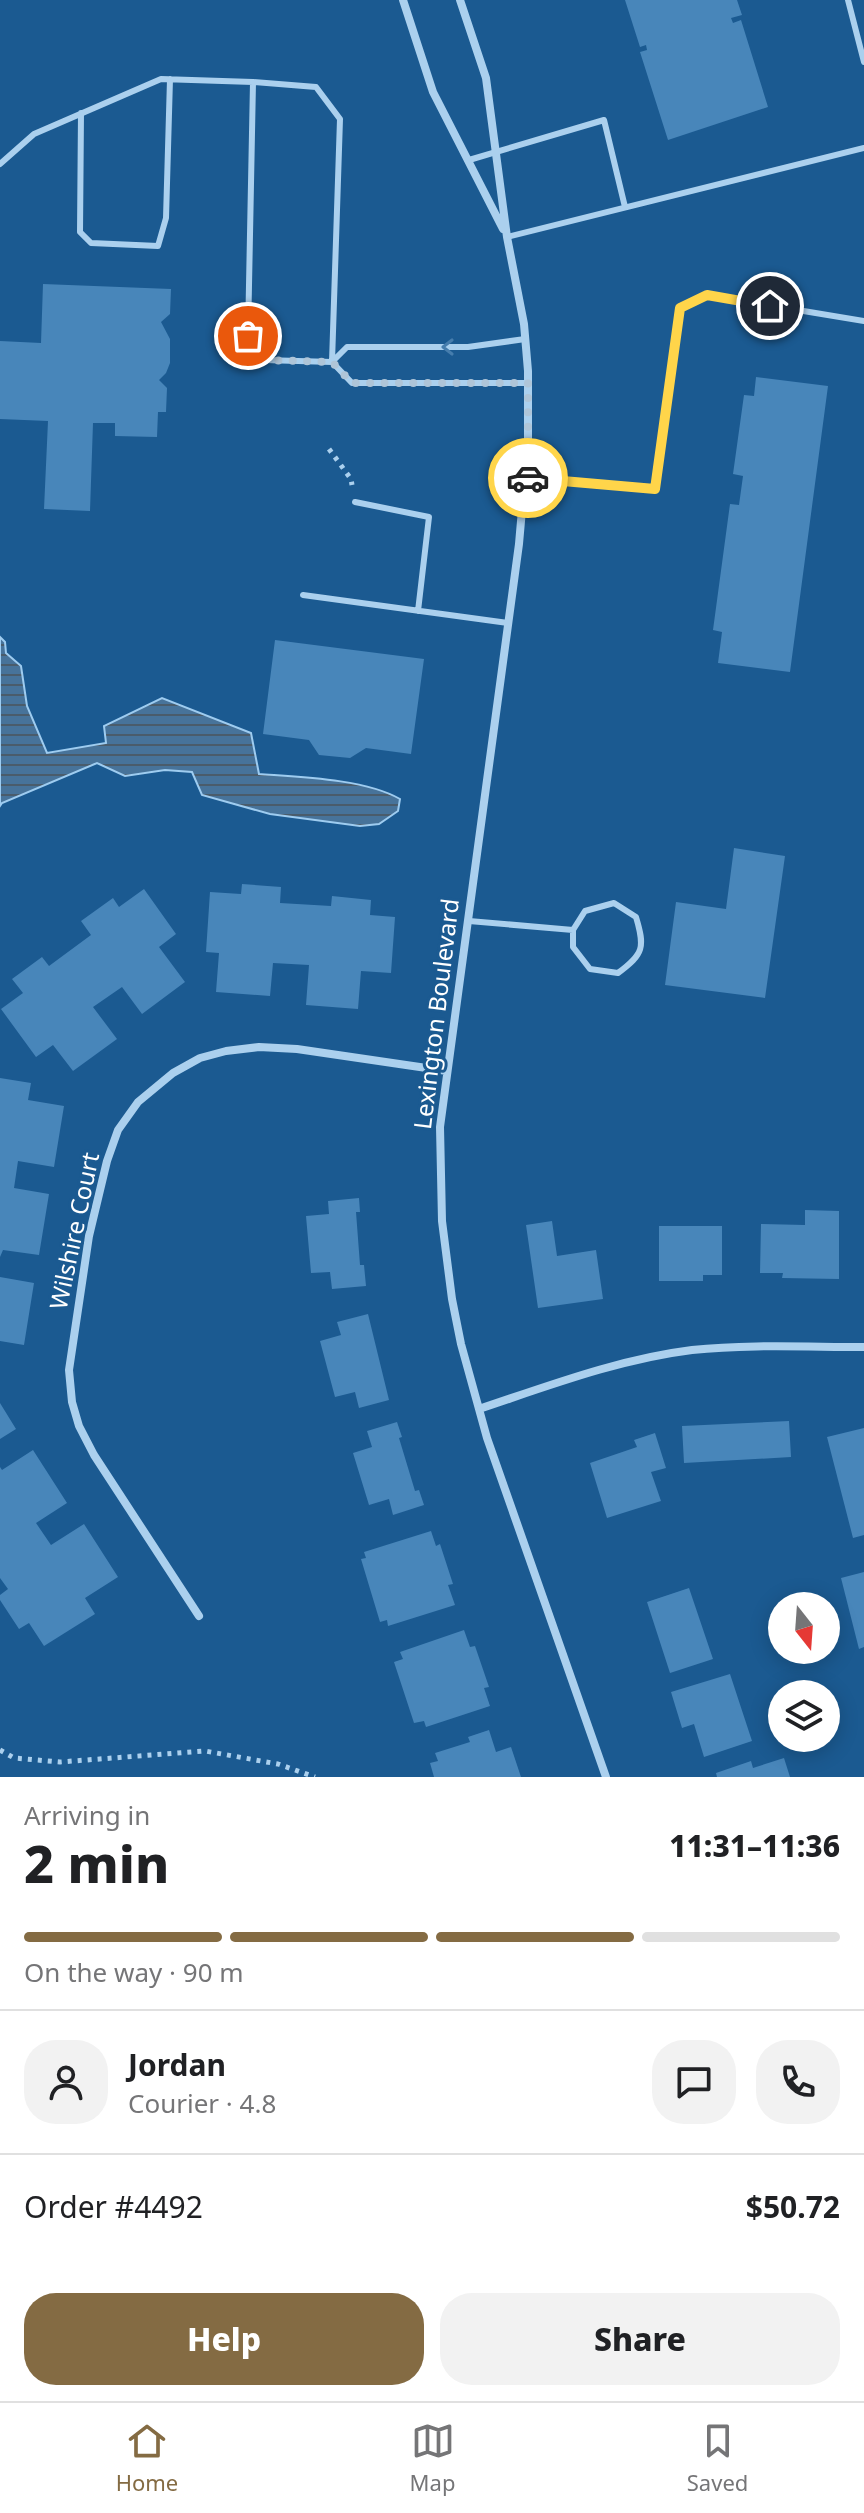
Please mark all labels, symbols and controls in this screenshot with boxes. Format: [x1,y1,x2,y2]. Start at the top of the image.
pin [736,272,804,340]
icon: home [748,284,792,328]
pin [214,302,282,370]
icon: bag [226,314,270,358]
one-way arrow [441,338,454,356]
courier [488,438,568,518]
icon: car [506,456,550,500]
street label: Lexington Boulevard [405,896,466,1131]
street label: Wilshire Court [41,1149,106,1312]
north arrow [768,1592,840,1664]
map controls [768,1592,840,1752]
button: layers [768,1680,840,1752]
text: Arriving in [24,1797,150,1833]
text: 11:31–11:36 [669,1825,840,1866]
text: 2 min [24,1827,169,1898]
text: On the way · 90 m [24,1954,244,1990]
button: person [24,2040,108,2124]
button: chat [652,2040,736,2124]
button: phone [756,2040,840,2124]
text: Jordan [128,2044,226,2085]
text: Courier · 4.8 [128,2085,276,2121]
text: Order #4492 [24,2186,203,2227]
text: $50.72 [746,2186,840,2227]
button: Help [24,2293,424,2385]
button: Share [440,2293,840,2385]
tab: Home [116,2419,178,2497]
tab: Map [410,2419,455,2497]
tab: Saved [687,2419,748,2497]

